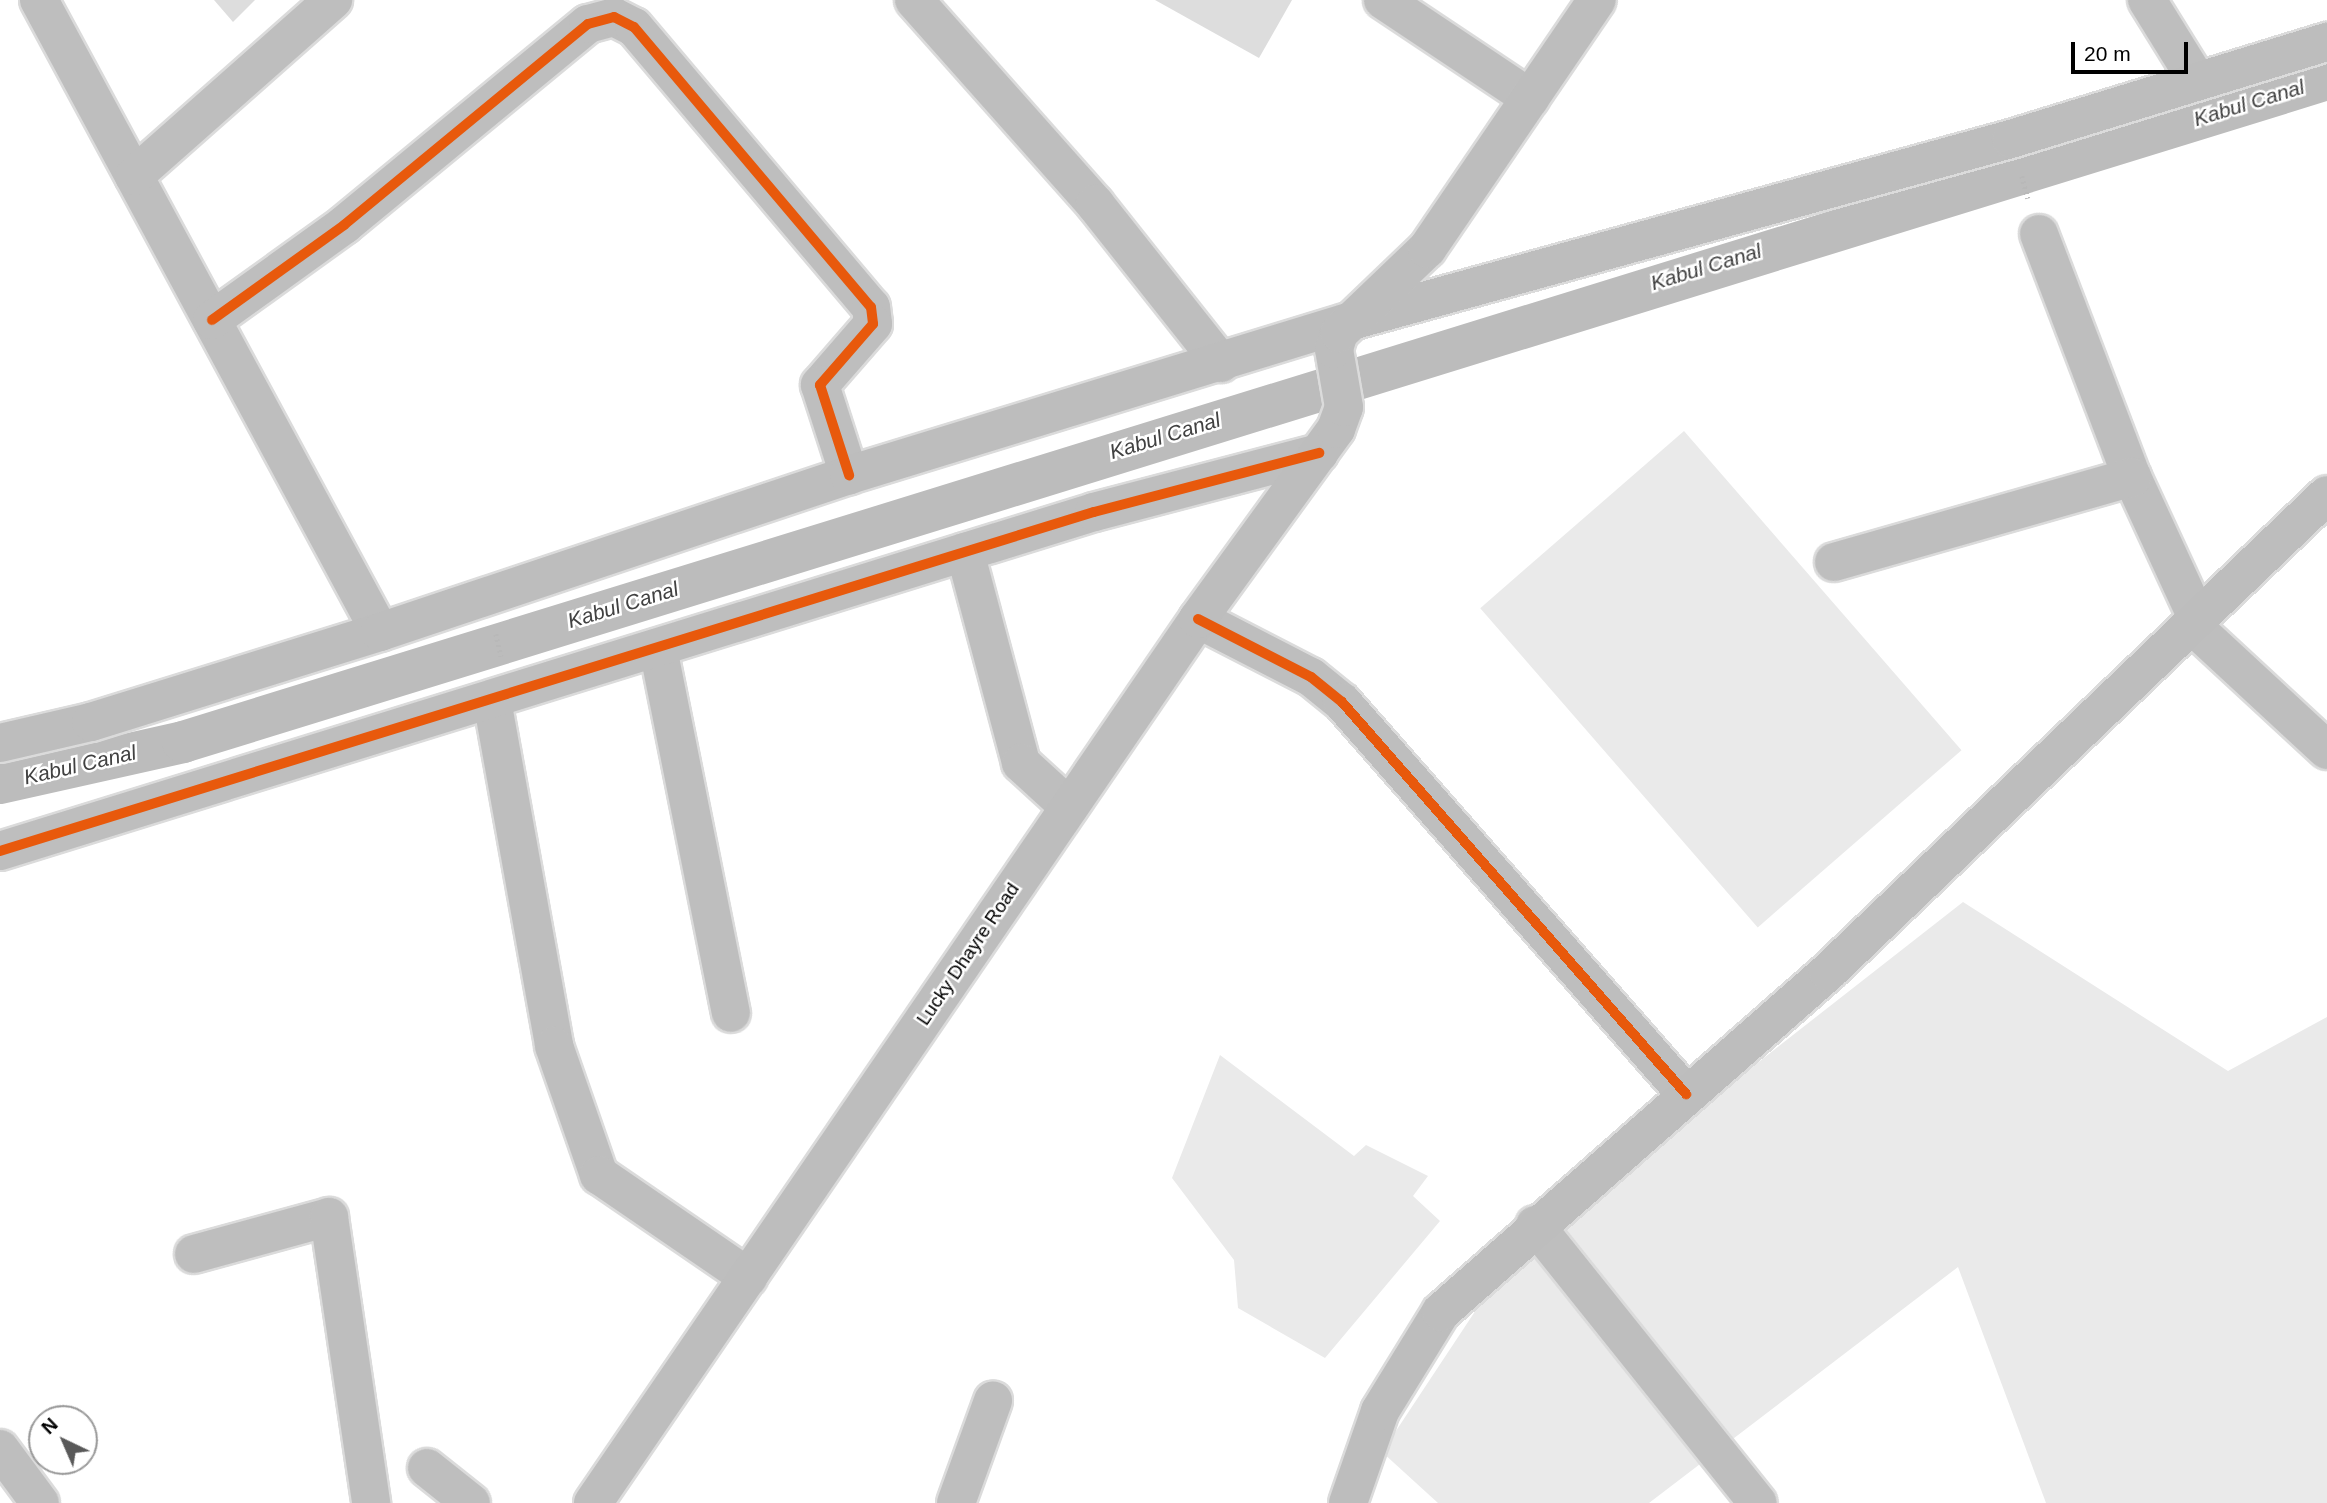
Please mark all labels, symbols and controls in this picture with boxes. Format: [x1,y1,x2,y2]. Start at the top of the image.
scale bar [2075,28,2192,72]
text: 20 m [2084,42,2131,65]
water label: Kabul Canal [2191,74,2307,132]
water label: Kabul Canal [1648,238,1764,296]
water label: Kabul Canal [1107,407,1223,465]
water label: Kabul Canal [565,576,681,634]
water label: Kabul Canal [21,740,139,790]
street label: Lucky Dhayre Road [912,878,1024,1030]
north arrow [28,1405,98,1475]
text: N [37,1414,62,1438]

